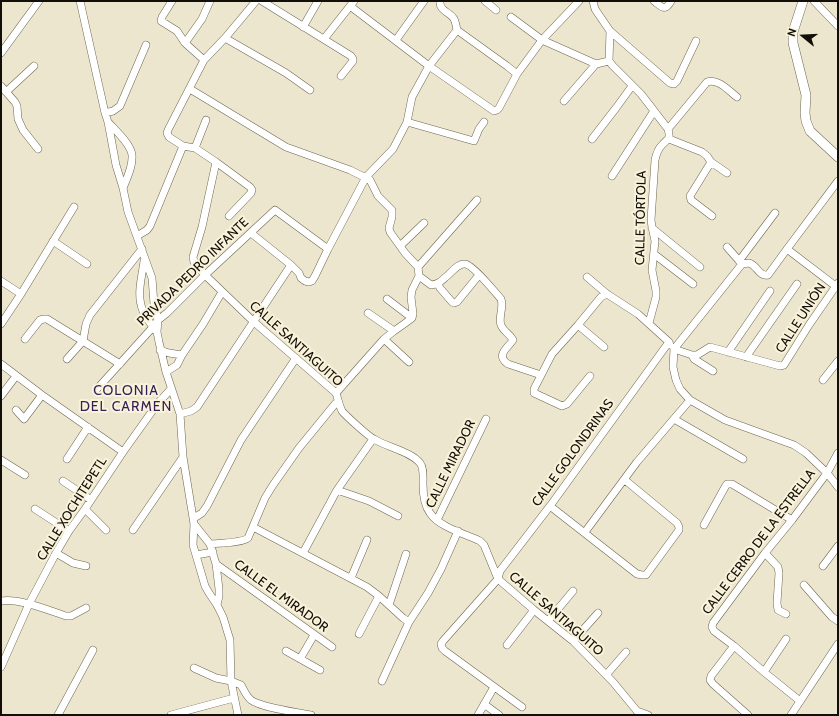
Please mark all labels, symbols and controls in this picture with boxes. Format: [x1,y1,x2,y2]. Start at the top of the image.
north arrow [783,16,823,56]
text: N [784,26,799,38]
street label: CALLE TÓRTOLA [632,171,650,265]
street label: PRIVADA PEDRO INFANTE [134,215,252,329]
street label: CALLE UNIÓN [773,280,829,356]
street label: CALLE SANTIAGUITO [246,298,346,390]
district label: COLONIA DEL CARMEN [80,383,172,416]
street label: CALLE GOLONDRINAS [529,396,617,510]
street label: CALLE MIRADOR [423,417,479,511]
street label: CALLE XOCHITEPETL [34,454,110,564]
street label: CALLE CERRO DE LA ESTRELLA [699,466,819,618]
street label: CALLE EL MIRADOR [231,557,331,635]
street label: CALLE SANTIAGUITO [506,569,606,659]

